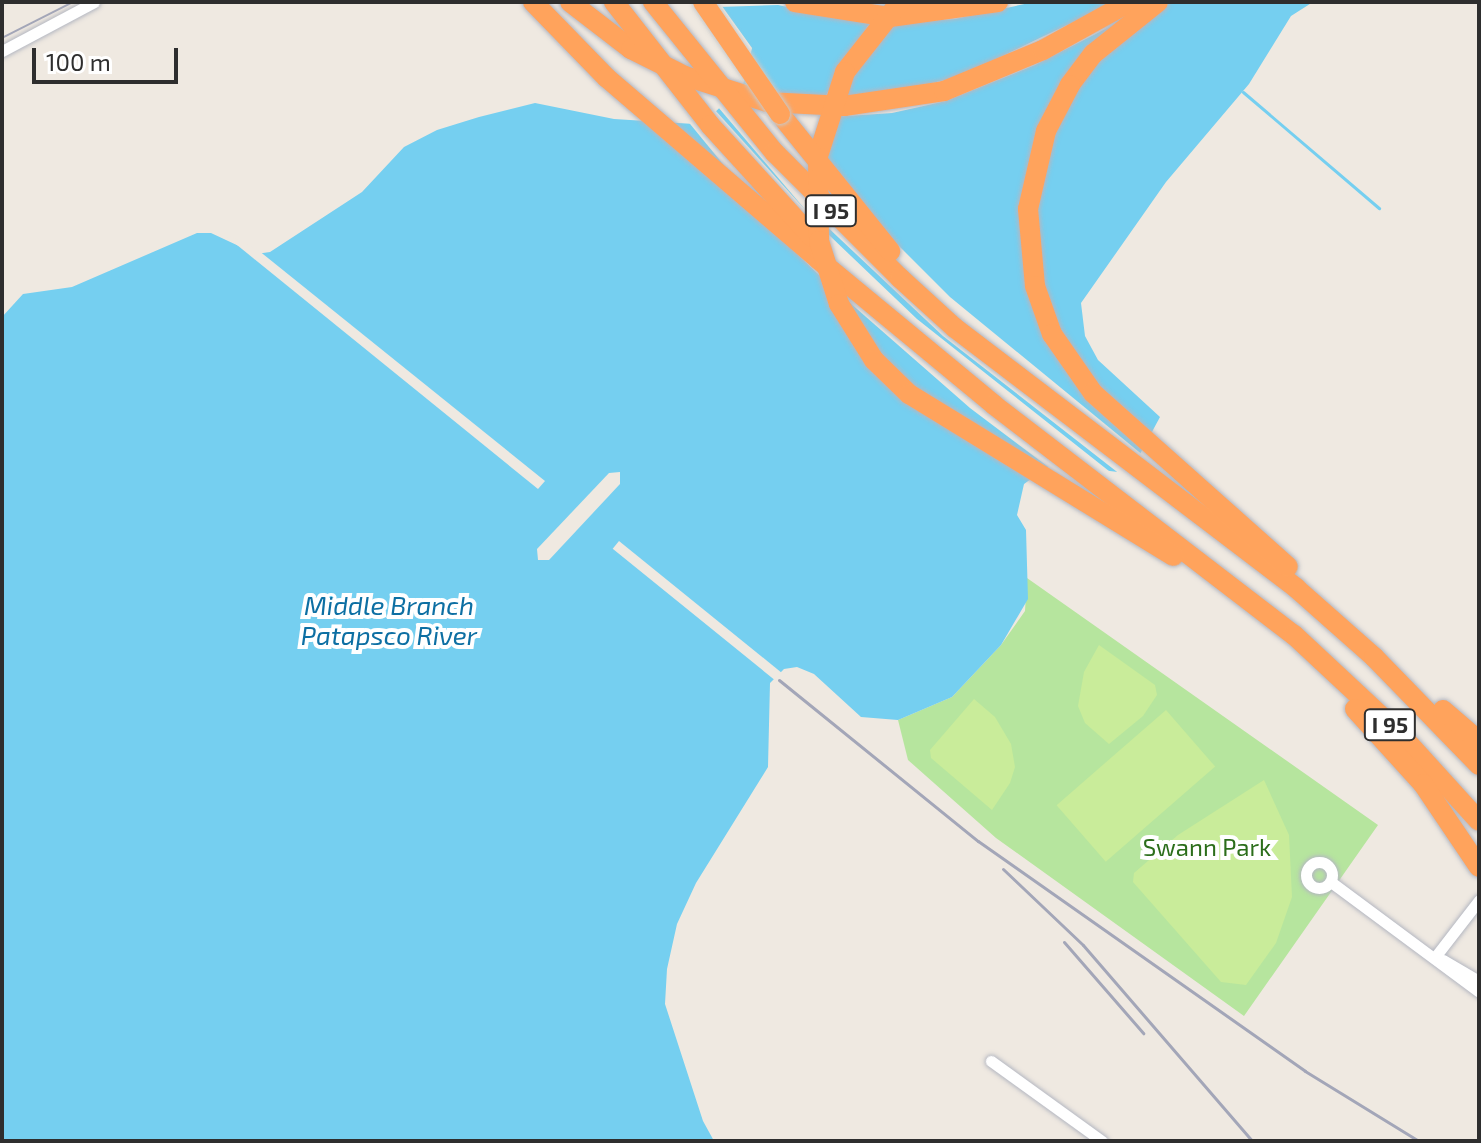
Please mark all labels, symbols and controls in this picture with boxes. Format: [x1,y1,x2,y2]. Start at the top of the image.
scale bar [36,32,182,82]
text: 100 m [46,47,111,76]
road number: I 95 [803,193,859,229]
water label: Middle Branch Patapsco River [301,589,477,650]
road number: I 95 [1362,707,1418,743]
park label: Swann Park [1143,833,1271,861]

